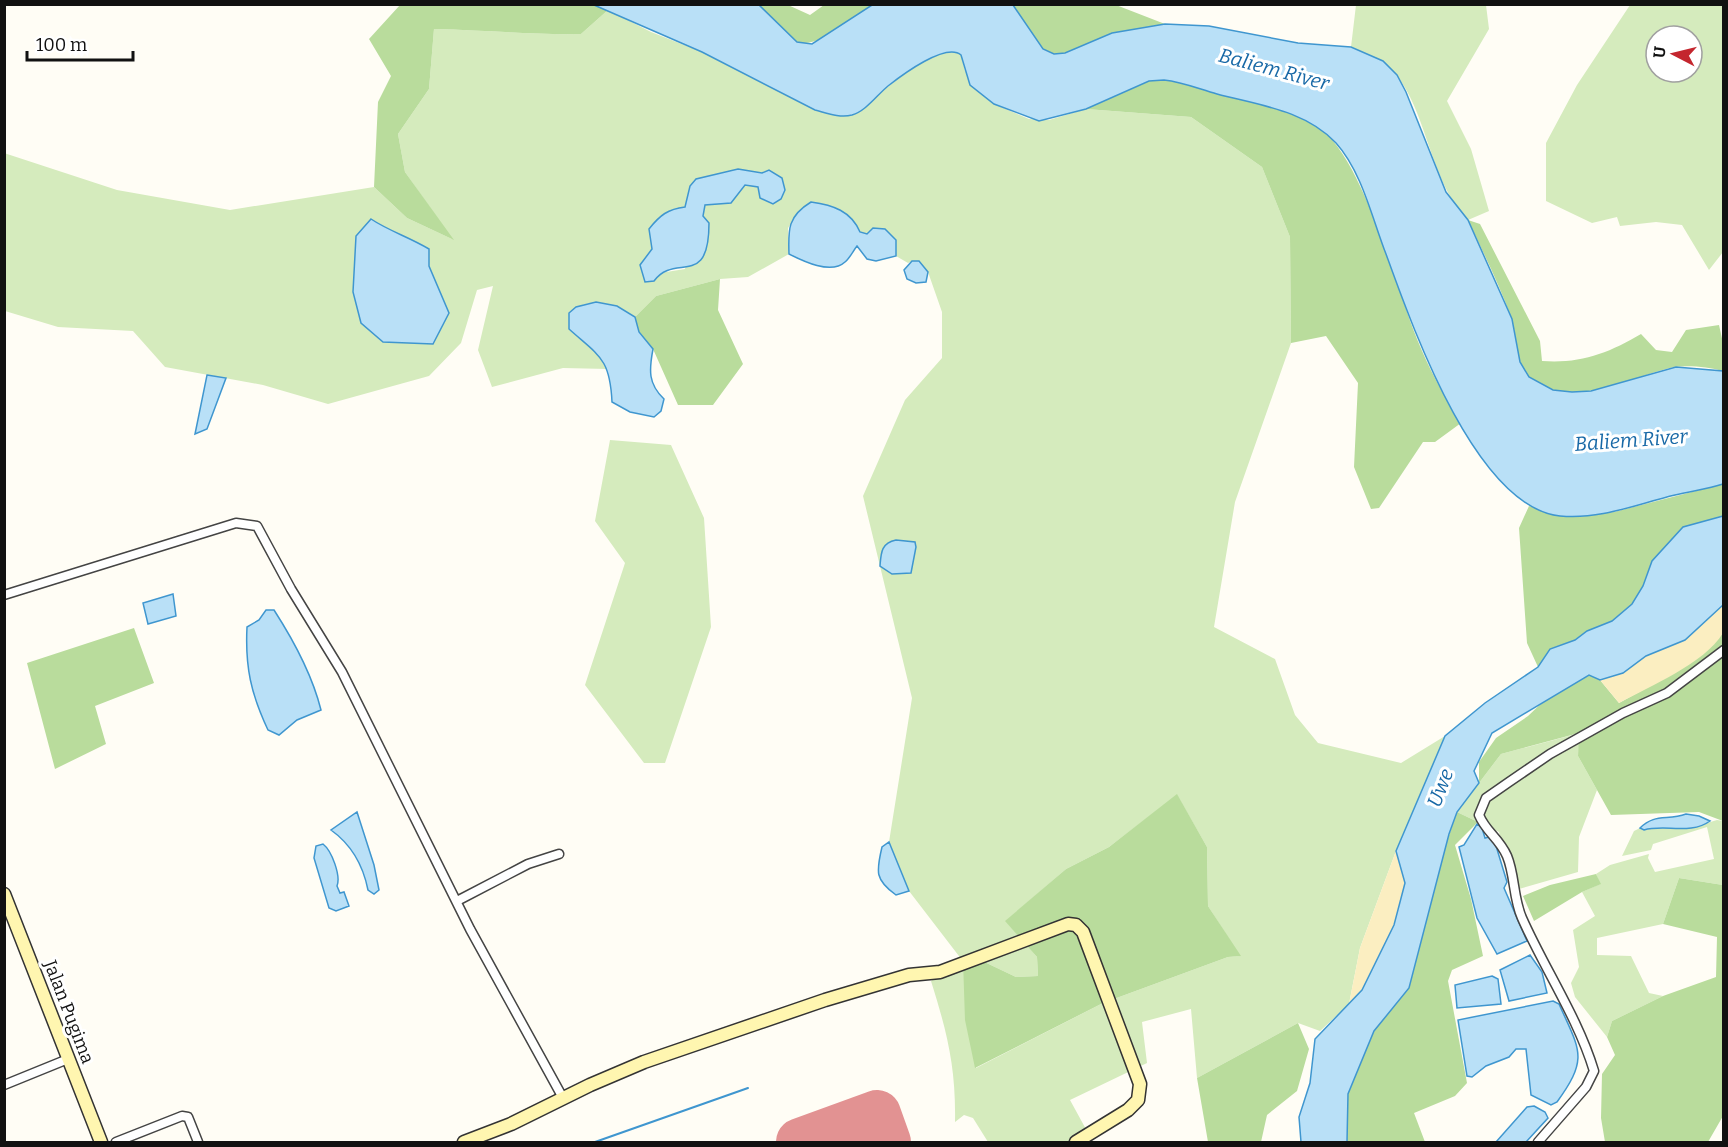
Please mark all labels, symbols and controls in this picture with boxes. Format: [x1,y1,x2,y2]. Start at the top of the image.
scale bar [27,24,134,62]
north arrow [1644,24,1704,84]
text: 100 m [36,34,87,56]
water label: Baliem River [1216,43,1333,95]
text: U [1649,45,1670,59]
water label: Baliem River [1574,424,1689,456]
water label: Uwe [1422,765,1458,811]
street label: Jalan Pugima [39,956,99,1067]

